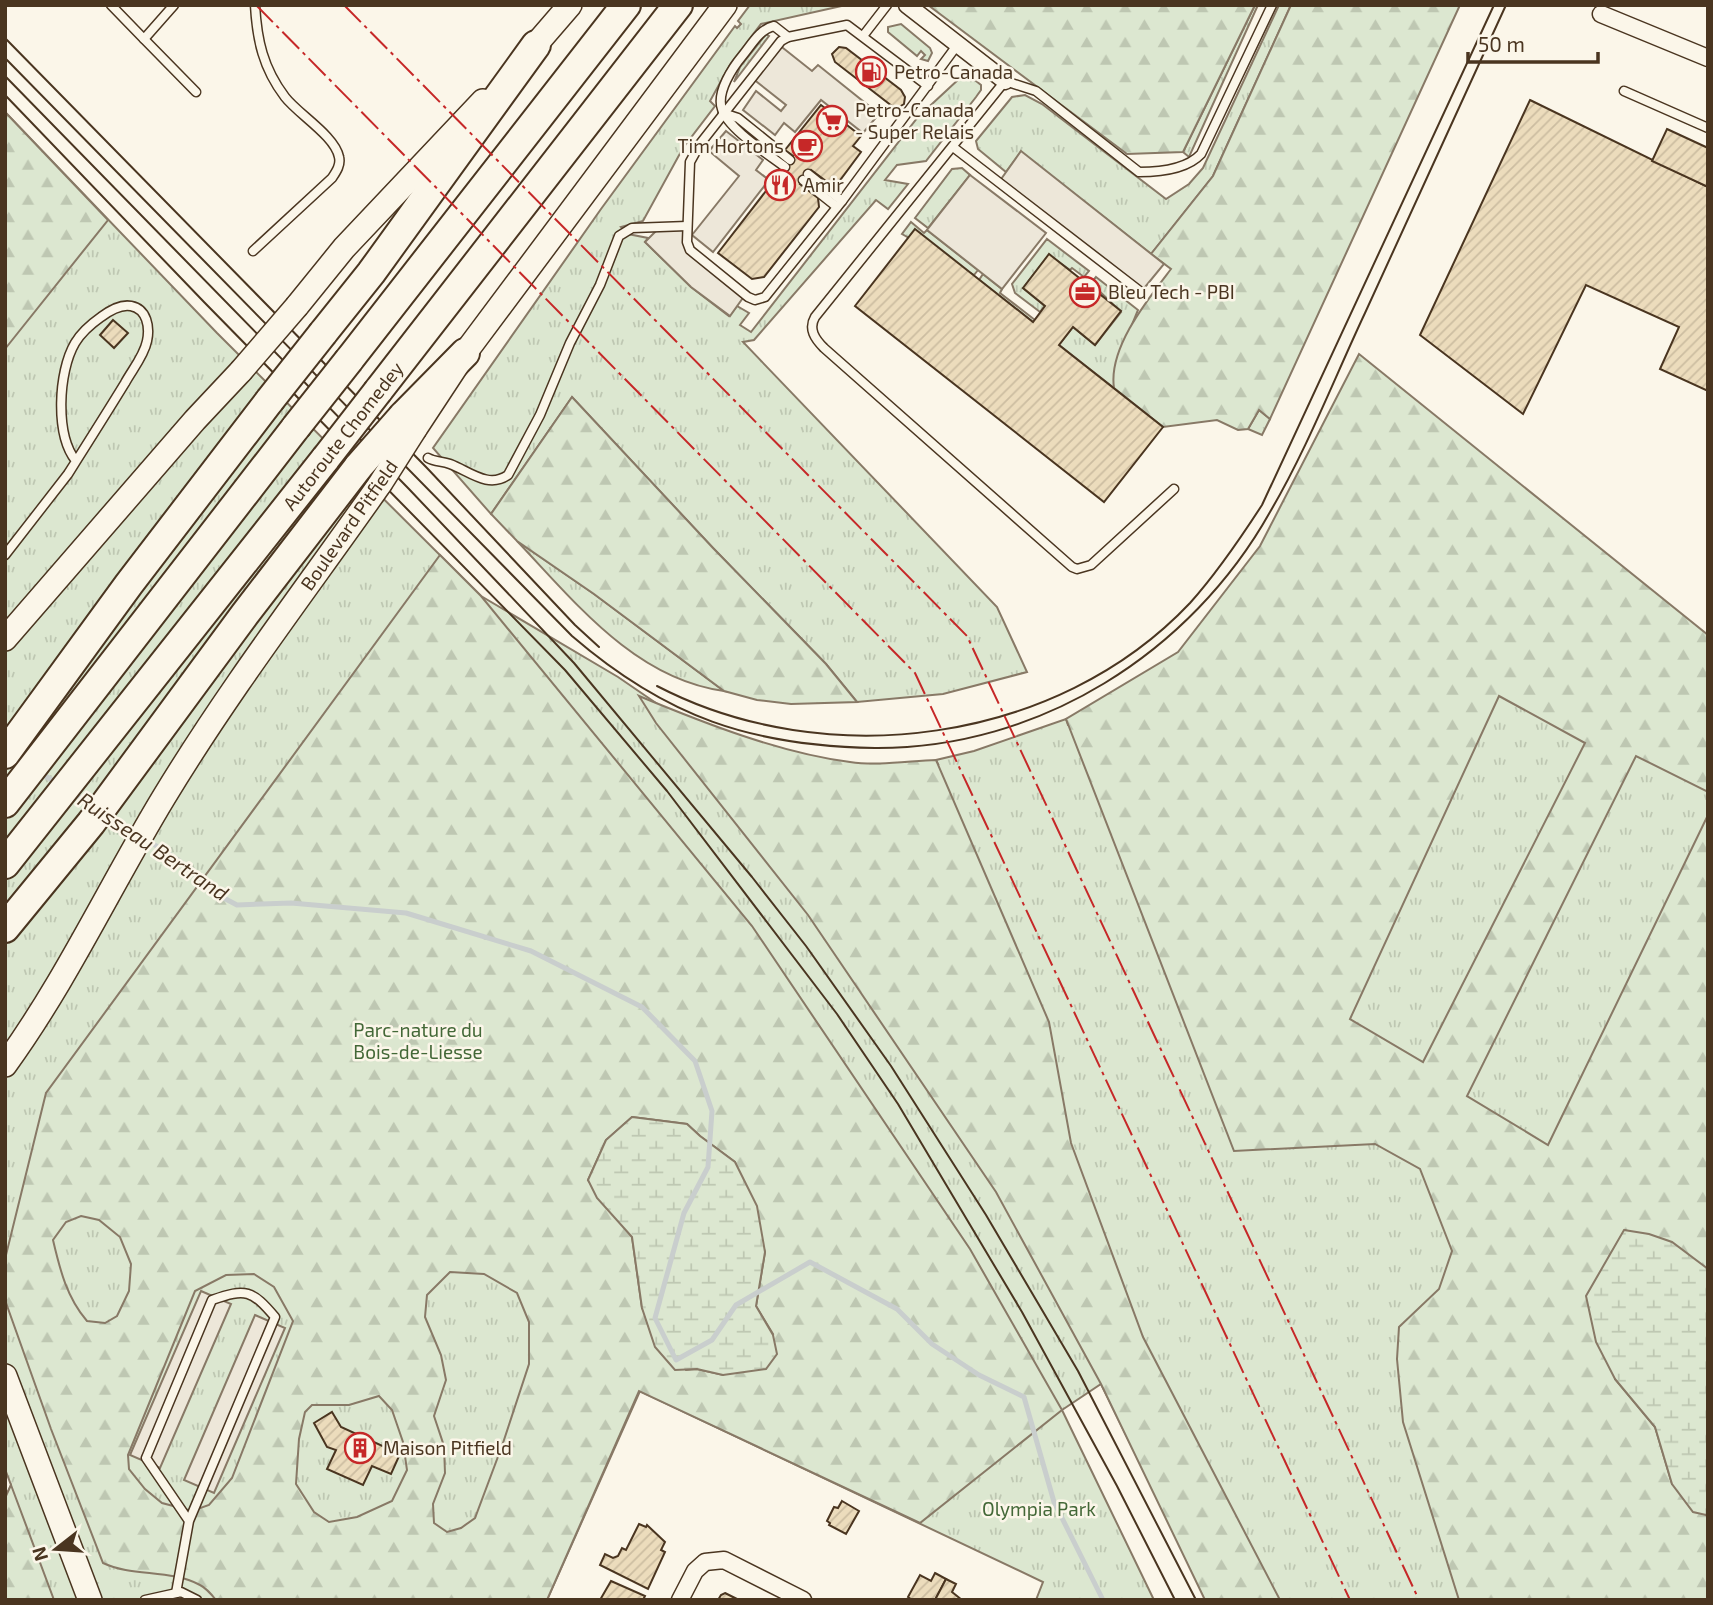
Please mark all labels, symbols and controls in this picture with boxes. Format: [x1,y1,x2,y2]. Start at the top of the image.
scale bar [1468,21,1598,65]
text: 50 m [1478,31,1525,56]
fuel station icon: Petro-Canada [854,55,888,89]
place label: Petro-Canada [894,60,1013,83]
place label: Petro-Canada - Super Relais [855,98,974,143]
supermarket icon: Petro-Canada - Super Relais [815,104,849,138]
cafe icon: Tim Hortons [790,129,824,163]
place label: Tim Hortons [678,134,784,157]
restaurant icon: Amir [763,168,797,202]
place label: Amir [803,173,844,196]
office icon: Bleu Tech - PBI [1068,275,1102,309]
place label: Bleu Tech - PBI [1108,280,1235,303]
street label: Autoroute Chomedey [278,357,408,514]
street label: Boulevard Pitfield [295,455,402,594]
water label: Ruisseau Bertrand [74,786,234,905]
park label: Parc-nature du Bois-de-Liesse [353,1018,483,1063]
building icon: Maison Pitfield [343,1431,377,1465]
place label: Maison Pitfield [383,1436,512,1459]
park label: Olympia Park [982,1497,1096,1520]
north arrow [21,1514,91,1584]
text: N [26,1544,52,1564]

